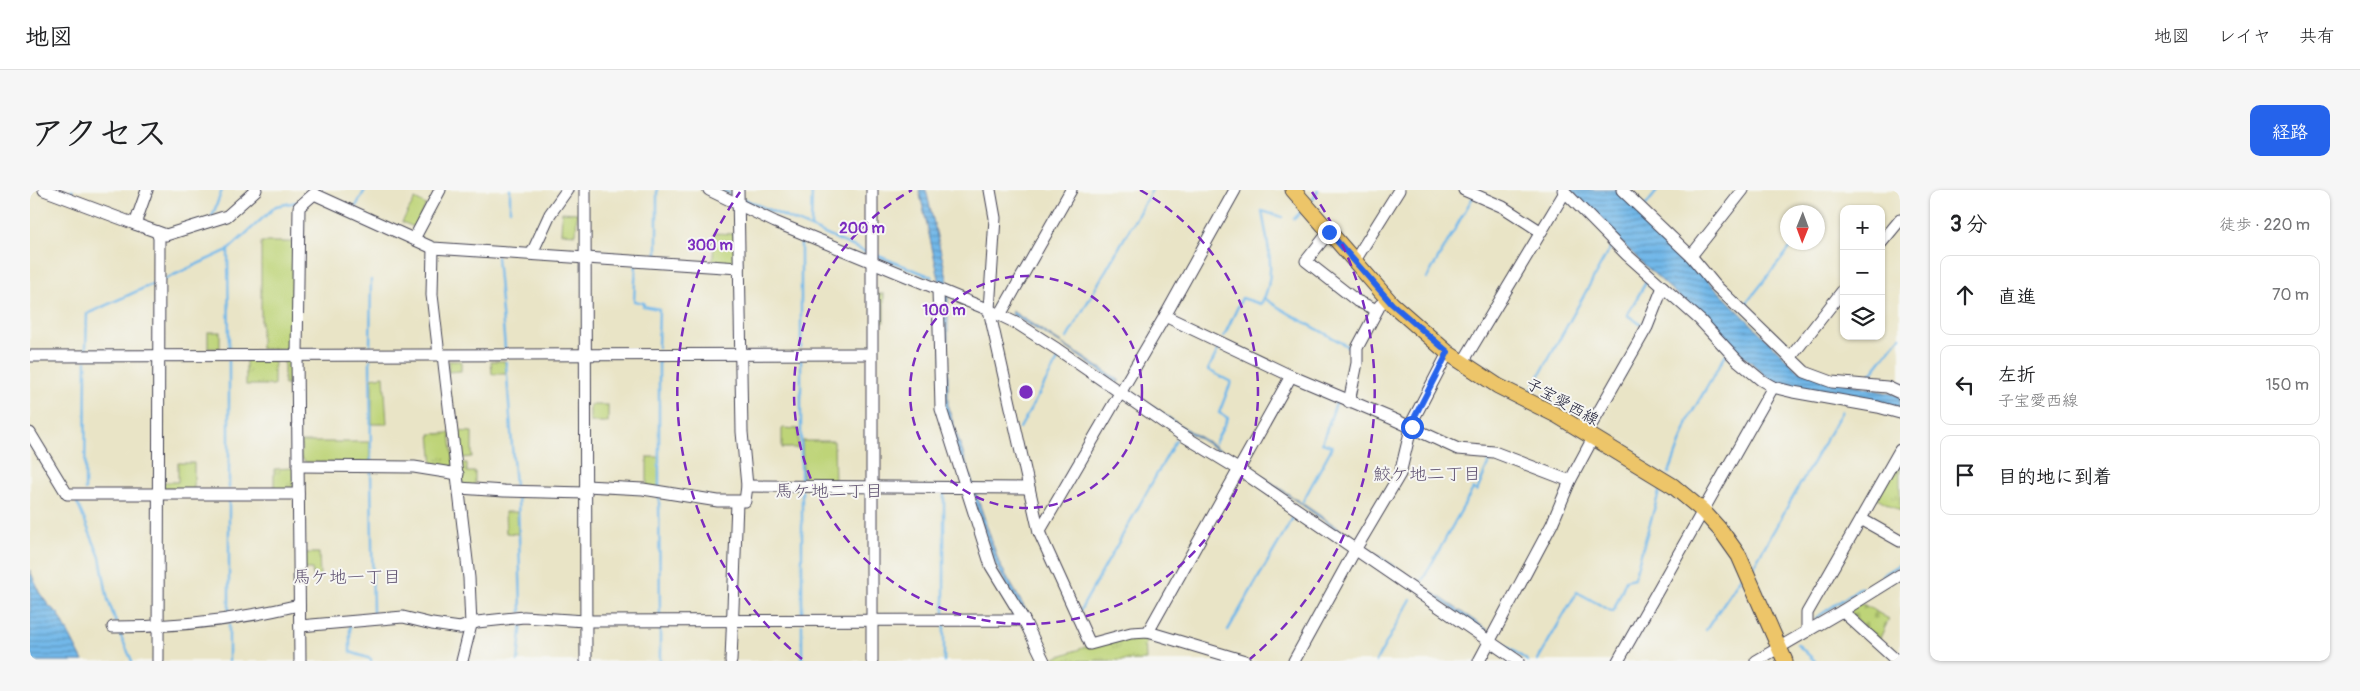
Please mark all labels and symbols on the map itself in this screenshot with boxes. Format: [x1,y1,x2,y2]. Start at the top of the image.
north arrow [1780,205,1825,250]
text: 200 m [839,219,885,238]
route end [1318,221,1341,244]
text: 300 m [687,236,733,255]
text: 100 m [923,301,965,320]
street label: 子宝愛西線 [1523,374,1602,430]
centre of rings [1017,383,1035,401]
route start [1401,416,1424,439]
district label: 鮫ケ地二丁目 [1373,463,1481,486]
district label: 馬ケ地二丁目 [775,480,883,503]
district label: 馬ケ地一丁目 [293,566,401,589]

